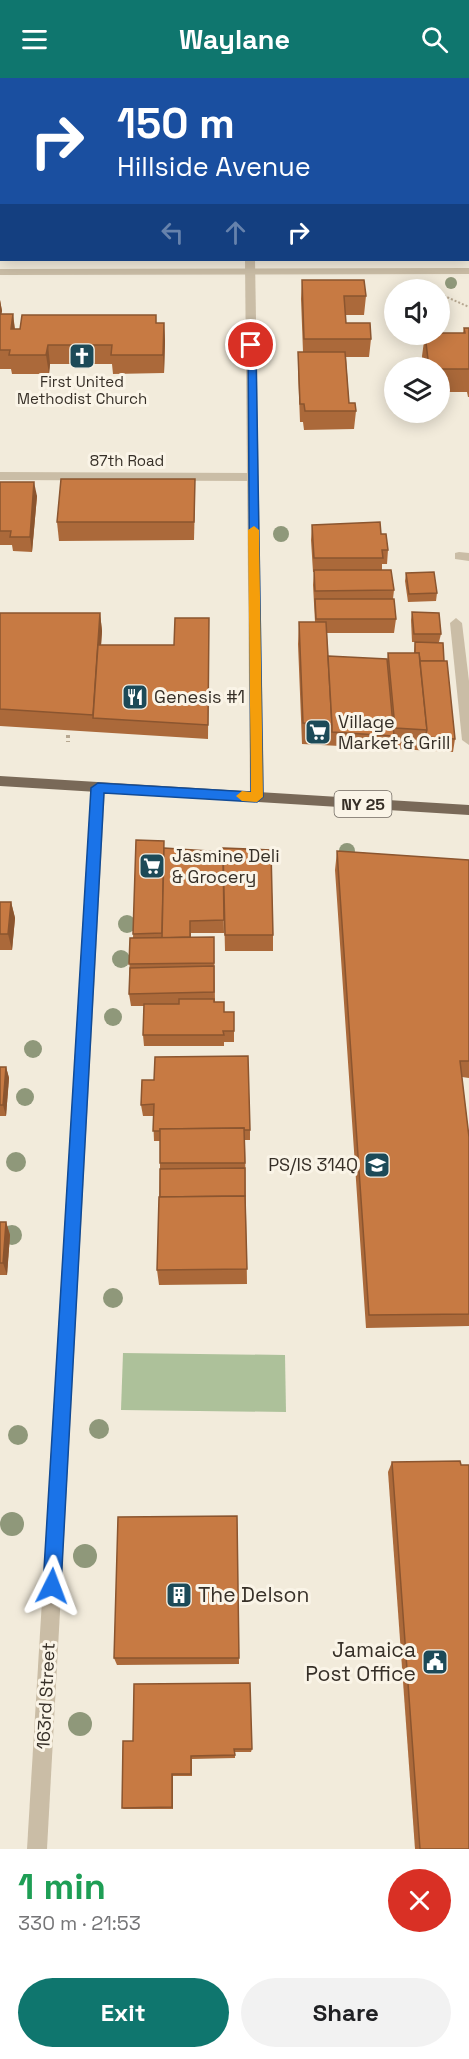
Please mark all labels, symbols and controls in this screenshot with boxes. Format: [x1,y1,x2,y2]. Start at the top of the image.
text: Waylane [179,22,290,57]
icon: menu [18,23,51,56]
icon: search [418,23,451,56]
text: 150 m [117,97,235,150]
icon: right [18,102,96,180]
text: Hillside Avenue [117,149,311,184]
icon: left [156,216,189,249]
icon: ahead [219,216,252,249]
icon: right [282,216,315,249]
map controls [384,279,450,423]
button: sound [384,279,450,345]
pin [225,319,276,370]
icon: arrive [234,328,267,361]
church icon: First United Methodist Church [67,341,97,371]
button: layers [384,357,450,423]
place label: First United Methodist Church [17,372,147,408]
street label: 87th Road [90,451,164,470]
restaurant icon: Genesis #1 [120,682,150,712]
place label: Genesis #1 [154,685,245,708]
place label: Village Market & Grill [338,710,451,754]
supermarket icon: Village Market & Grill [303,717,333,747]
road number: NY 25 [334,791,392,817]
place label: Jasmine Deli & Grocery [172,844,280,888]
supermarket icon: Jasmine Deli & Grocery [137,851,167,881]
school or university icon: PS/IS 314Q [362,1150,392,1180]
place label: PS/IS 314Q [268,1153,358,1176]
position arrow [20,1554,84,1618]
building icon: The Delson [164,1580,194,1610]
place label: The Delson [198,1581,309,1608]
place label: Jamaica Post Office [305,1636,416,1687]
street label: 163rd Street [31,1642,60,1750]
public building icon: Jamaica Post Office [420,1647,450,1677]
text: 1 min [18,1864,106,1910]
button: close [388,1869,451,1932]
text: 330 m · 21:53 [18,1910,141,1936]
button: Exit [18,1978,229,2047]
button: Share [241,1978,451,2047]

